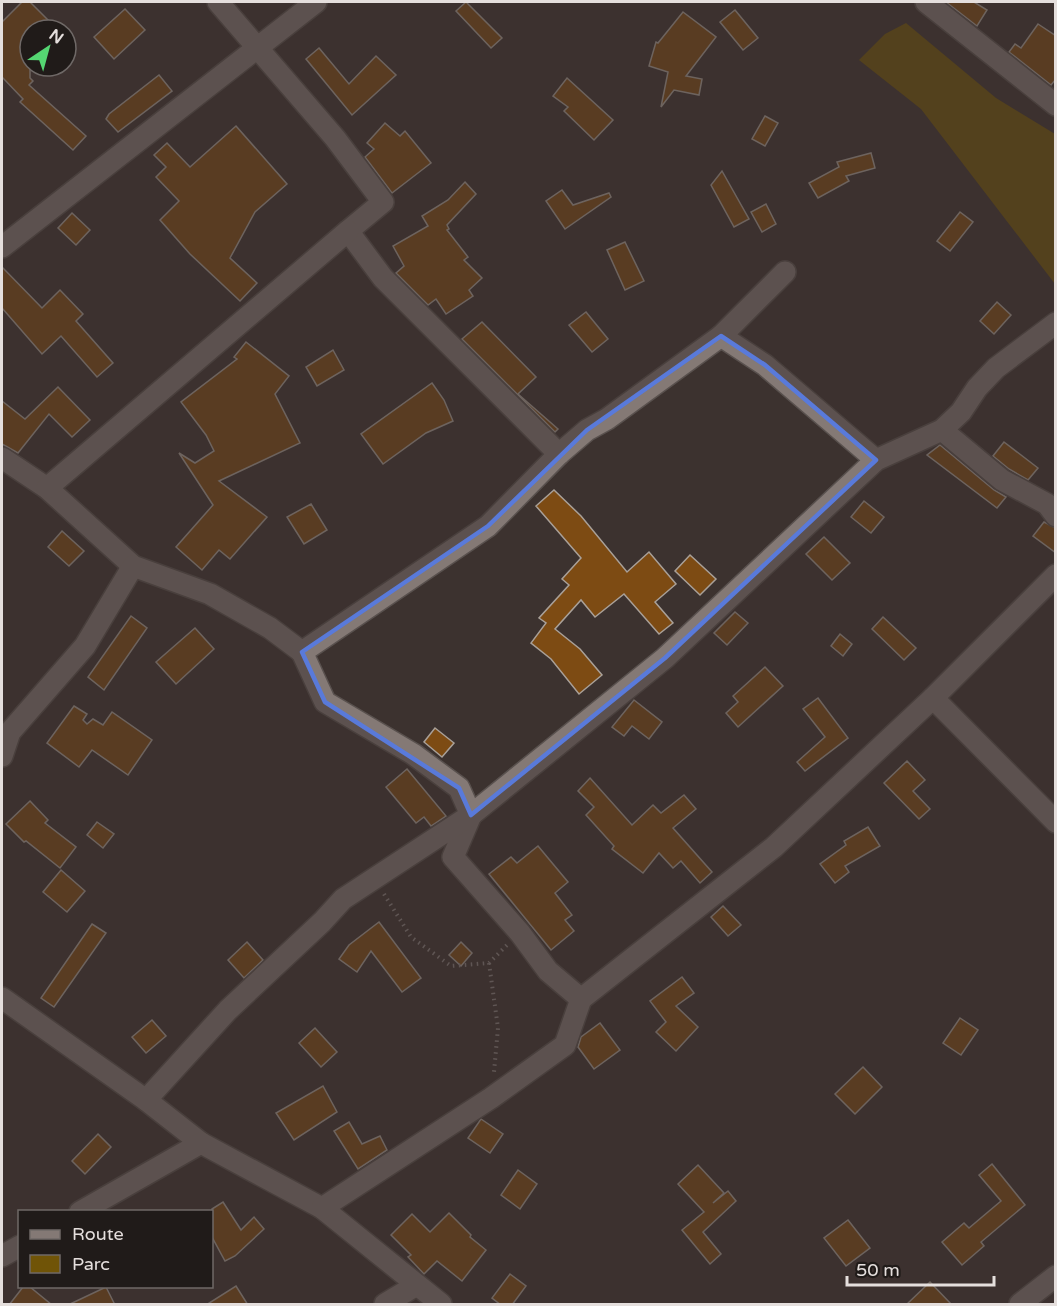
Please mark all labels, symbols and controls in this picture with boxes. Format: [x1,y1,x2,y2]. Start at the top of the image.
north arrow [18,18,78,78]
text: N [45,25,67,49]
legend [18,1210,213,1288]
text: Route [72,1223,124,1245]
scale bar [847,1249,994,1287]
text: Parc [72,1253,110,1275]
text: 50 m [856,1259,900,1281]

